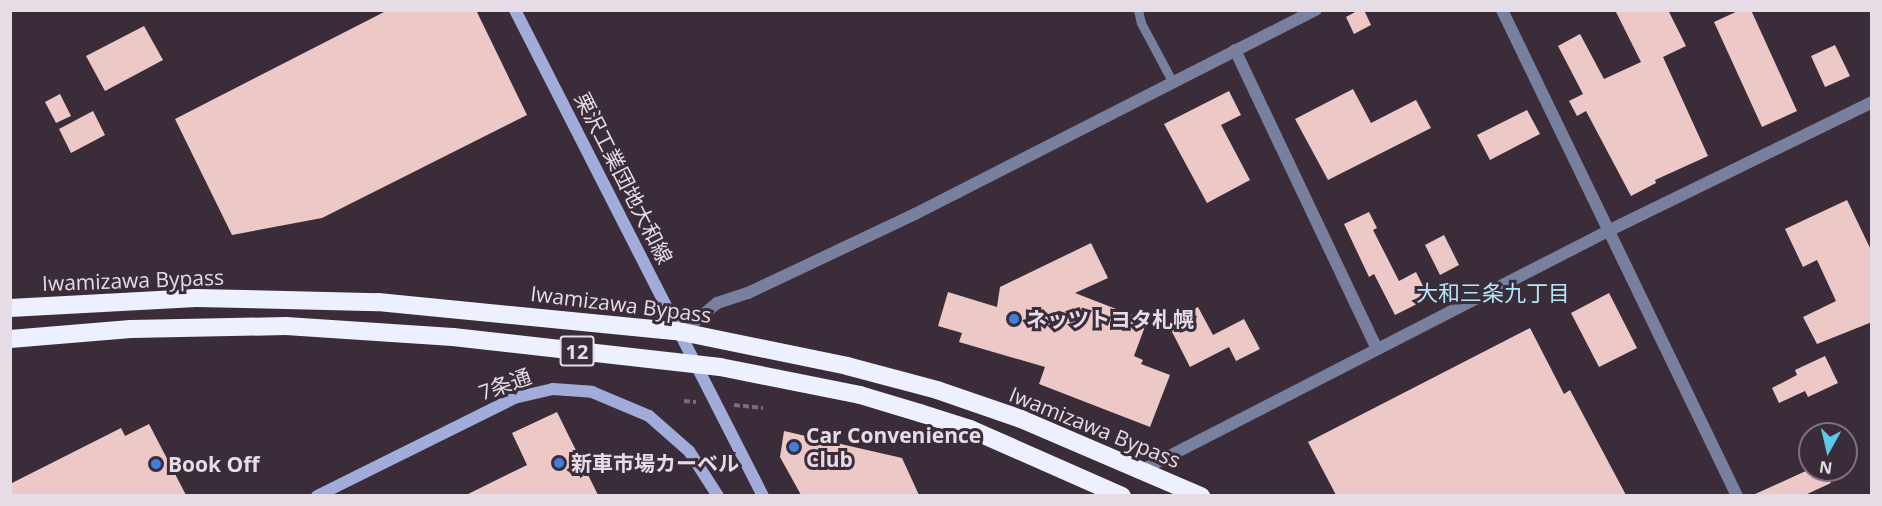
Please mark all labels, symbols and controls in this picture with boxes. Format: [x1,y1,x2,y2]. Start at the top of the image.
street label: 栗沢工業団地大和線 [570,88,678,268]
street label: Iwamizawa Bypass [42,264,224,296]
street label: Iwamizawa Bypass [529,280,713,328]
district label: 大和三条九丁目 [1416,280,1570,306]
place label: ネッツトヨタ札幌 [1026,306,1194,332]
marker: ネッツトヨタ札幌 [1007,312,1021,326]
road number: 12 [559,334,595,368]
street label: 7条通 [475,363,535,405]
street label: Iwamizawa Bypass [1006,381,1184,473]
place label: Car Convenience Club [806,422,981,472]
north arrow [1798,422,1858,482]
marker: Car Convenience Club [787,440,801,454]
place label: 新車市場カーベル [571,450,739,476]
place label: Book Off [168,451,260,477]
marker: 新車市場カーベル [552,456,566,470]
text: N [1818,456,1834,480]
marker: Book Off [149,457,163,471]

